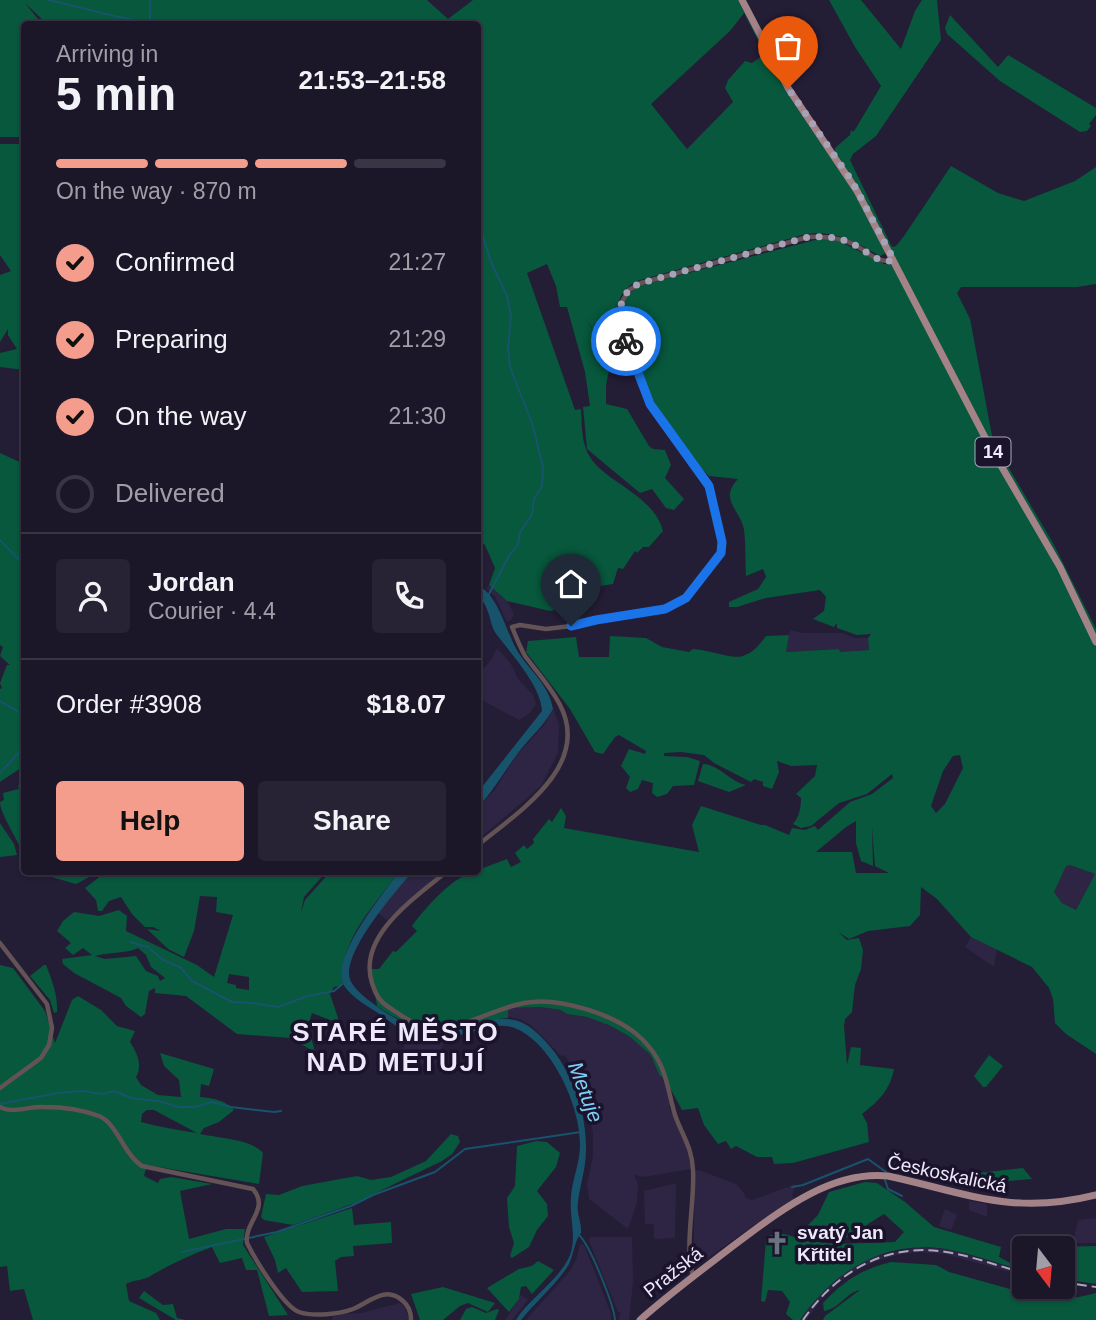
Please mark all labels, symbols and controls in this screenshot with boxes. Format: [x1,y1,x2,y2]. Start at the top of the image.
pin [758,16,818,88]
icon: bag [769,27,807,65]
text: Arriving in [56,41,158,67]
text: 21:53–21:58 [299,65,446,95]
text: 5 min [56,68,176,120]
text: On the way · 870 m [56,178,257,204]
icon: check [56,244,94,282]
text: Confirmed [115,247,235,277]
text: 21:27 [388,249,446,275]
courier [591,306,661,376]
icon: check [56,321,94,359]
icon: bike [607,322,645,360]
text: Preparing [115,324,228,354]
text: 21:29 [388,326,446,352]
icon: check [56,398,94,436]
text: On the way [115,401,247,431]
text: 21:30 [388,403,446,429]
road number: 14 [976,438,1010,466]
text: Delivered [115,478,225,508]
pin [541,554,601,626]
button: person [56,559,130,633]
button: phone [372,559,446,633]
icon: home [552,565,590,603]
text: Jordan [148,567,235,597]
text: Courier · 4.4 [148,598,276,624]
text: Order #3908 [56,689,202,719]
text: $18.07 [366,689,446,719]
button: Help [56,781,244,861]
button: Share [258,781,446,861]
district label: STARÉ MĚSTO NAD METUJÍ [292,1017,500,1077]
water label: Metuje [564,1058,608,1126]
street label: Českoskalická [885,1151,1009,1197]
place label: svatý Jan Křtitel [797,1222,884,1265]
church icon: svatý Jan Křtitel [763,1229,791,1257]
north arrow [1012,1236,1074,1298]
map controls [1012,1236,1075,1299]
street label: Pražská [639,1242,707,1301]

